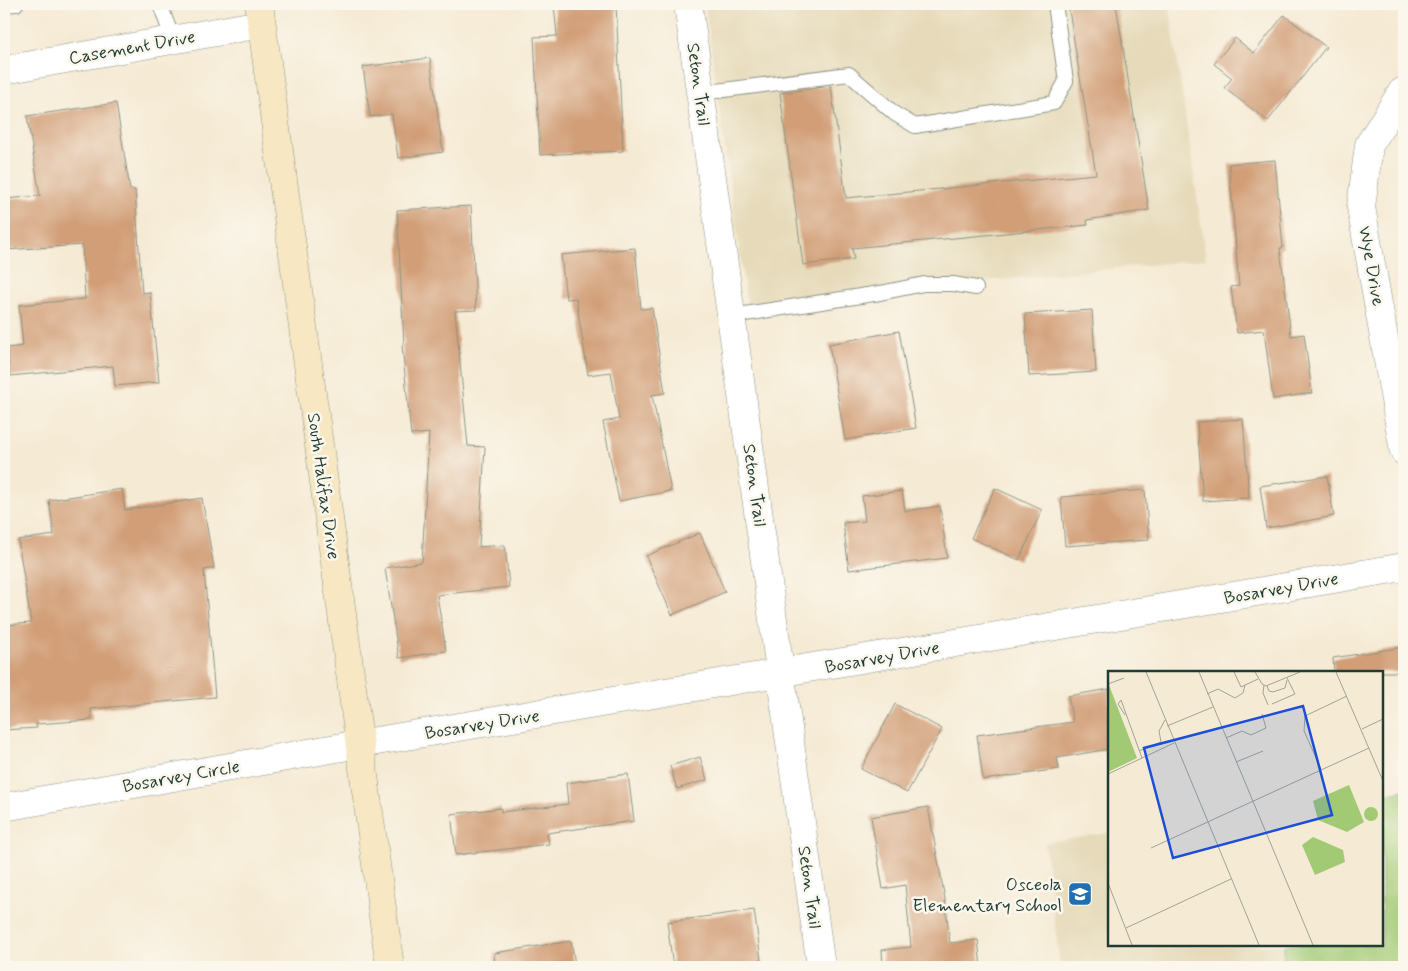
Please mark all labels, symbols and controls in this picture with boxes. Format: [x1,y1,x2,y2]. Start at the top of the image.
street label: Casement Drive [67,25,197,71]
street label: Seton Trail [680,41,716,127]
street label: Wye Drive [1352,224,1390,308]
street label: South Halifax Drive [301,411,345,561]
street label: Seton Trail [736,442,772,528]
street label: Bosarvey Drive [1222,567,1340,611]
street label: Bosarvey Drive [823,636,941,680]
inset map [1108,671,1383,946]
street label: Bosarvey Drive [423,704,541,746]
street label: Bosarvey Circle [121,755,242,799]
street label: Seton Trail [791,844,827,930]
place label: Osceola Elementary School [912,873,1062,918]
school or university icon: Osceola Elementary School [1067,881,1093,907]

